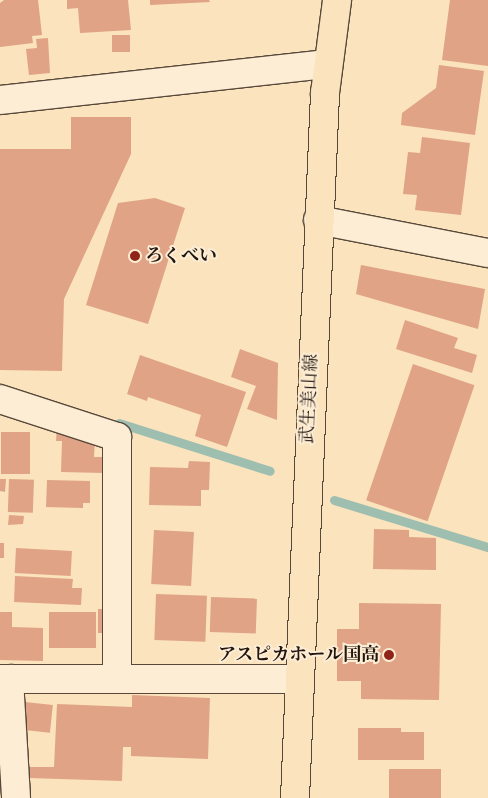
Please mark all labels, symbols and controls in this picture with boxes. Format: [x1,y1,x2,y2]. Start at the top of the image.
place label: ろくべい [145,245,217,267]
marker: ろくべい [129,250,141,262]
street label: 武生美山線 [297,353,323,445]
place label: アスピカホール国高 [217,644,379,666]
marker: アスピカホール国高 [383,649,395,661]

